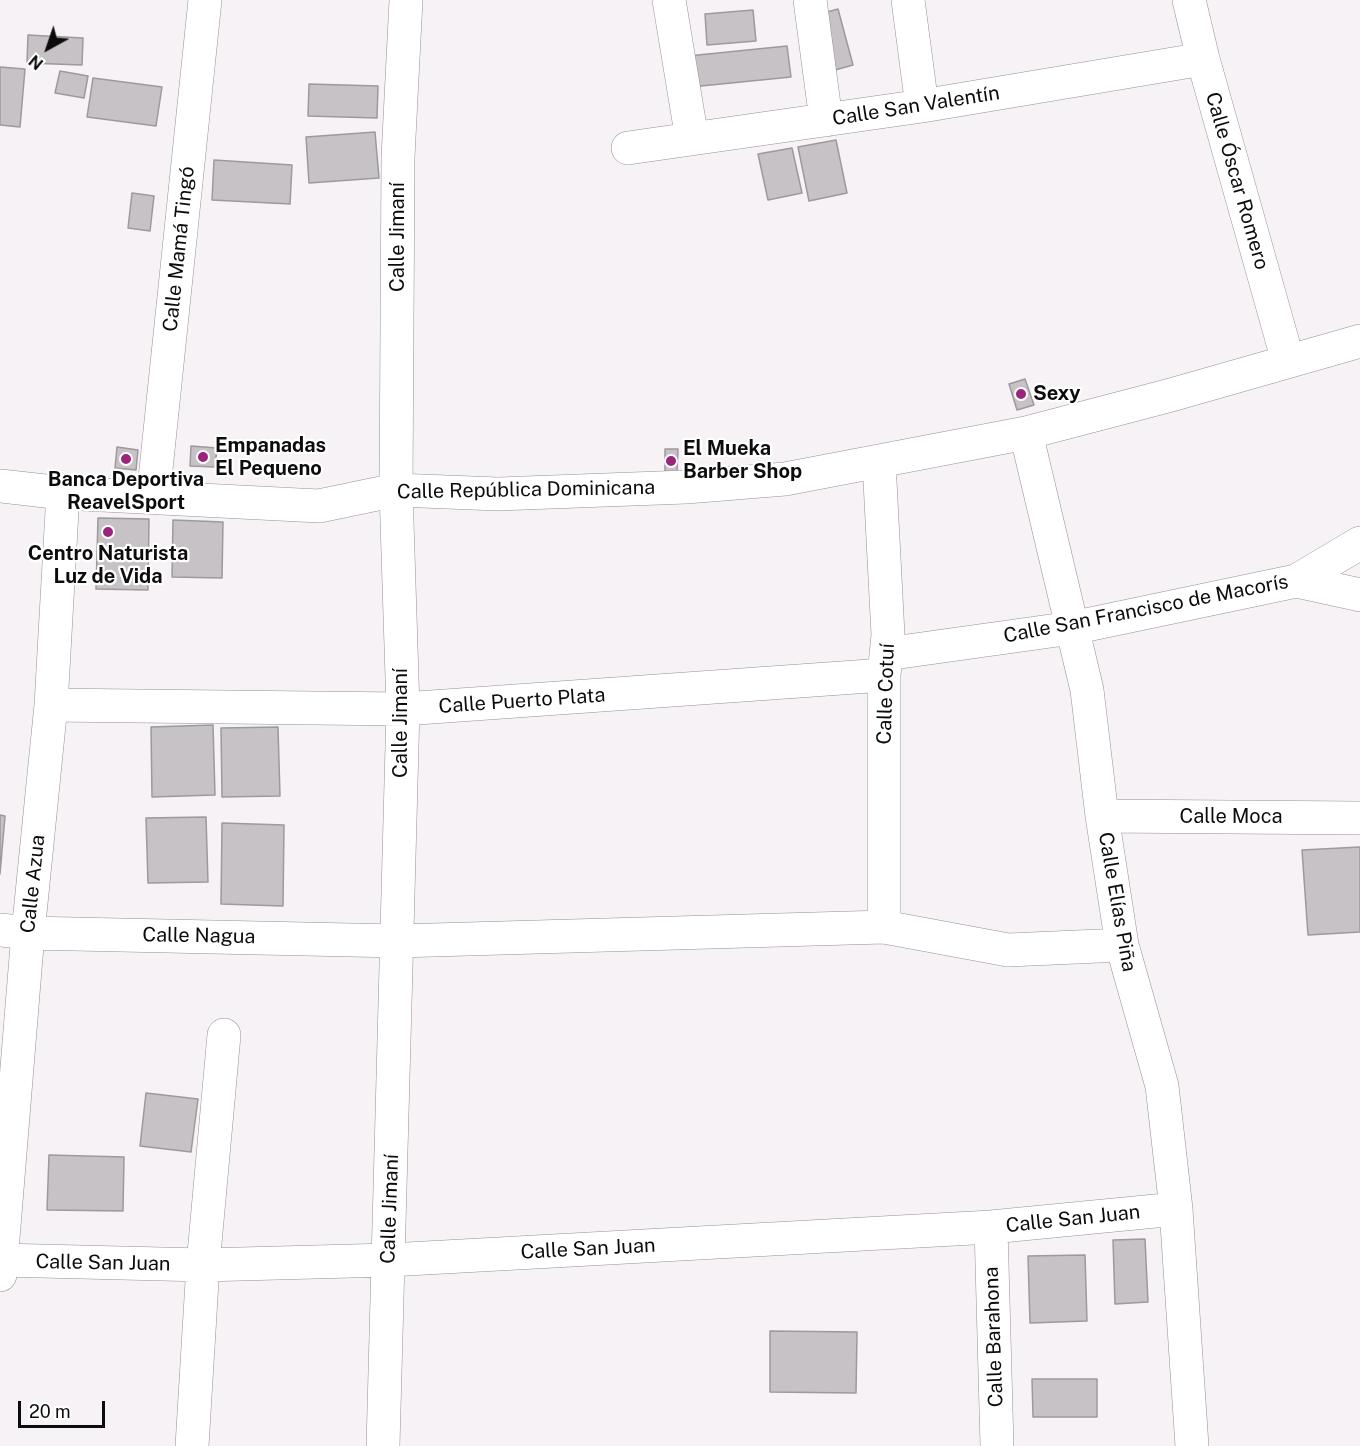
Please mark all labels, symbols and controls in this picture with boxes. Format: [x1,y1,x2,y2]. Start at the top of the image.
north arrow [18,18,78,78]
text: N [25,51,47,73]
street label: Calle San Valentín [831,81,1001,131]
street label: Calle Óscar Romero [1200,90,1274,272]
street label: Calle Mamá Tingó [158,165,200,333]
street label: Calle Jimaní [386,182,410,292]
place label: Sexy [1033,382,1080,406]
marker: Sexy [1014,387,1028,401]
place label: Empanadas El Pequeno [215,434,326,481]
place label: El Mueka Barber Shop [683,437,802,484]
marker: Empanadas El Pequeno [196,450,210,464]
marker: Banca Deportiva ReavelSport [119,452,133,466]
marker: El Mueka Barber Shop [664,454,678,468]
place label: Banca Deportiva ReavelSport [48,468,204,515]
street label: Calle República Dominicana [397,476,655,504]
marker: Centro Naturista Luz de Vida [101,525,115,539]
place label: Centro Naturista Luz de Vida [28,542,188,589]
street label: Calle San Francisco de Macorís [1002,570,1290,648]
street label: Calle Cotuí [872,643,900,745]
street label: Calle Jimaní [389,668,413,778]
street label: Calle Puerto Plata [438,683,606,719]
street label: Calle Moca [1180,805,1282,829]
street label: Calle Elías Piña [1093,830,1141,974]
street label: Calle Azua [16,834,50,934]
street label: Calle Nagua [142,923,256,949]
street label: Calle Jimaní [376,1154,404,1264]
street label: Calle San Juan [1005,1200,1141,1238]
street label: Calle San Juan [520,1233,656,1265]
street label: Calle San Juan [35,1250,171,1276]
street label: Calle Barahona [980,1266,1008,1408]
scale bar [21,1389,108,1427]
text: 20 m [29,1401,71,1422]

